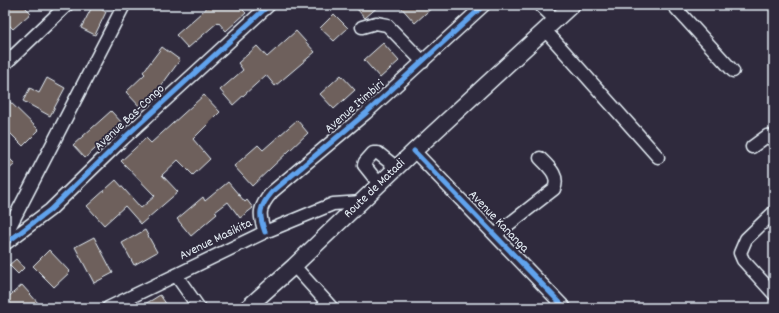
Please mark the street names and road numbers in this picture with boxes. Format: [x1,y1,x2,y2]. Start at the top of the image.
street label: Avenue Itimbiri [321,75,390,138]
street label: Avenue Bas-Congo [90,80,170,156]
street label: Route de Matadi [340,154,410,223]
street label: Avenue Kananga [463,186,533,258]
street label: Avenue Masikita [176,214,256,266]

